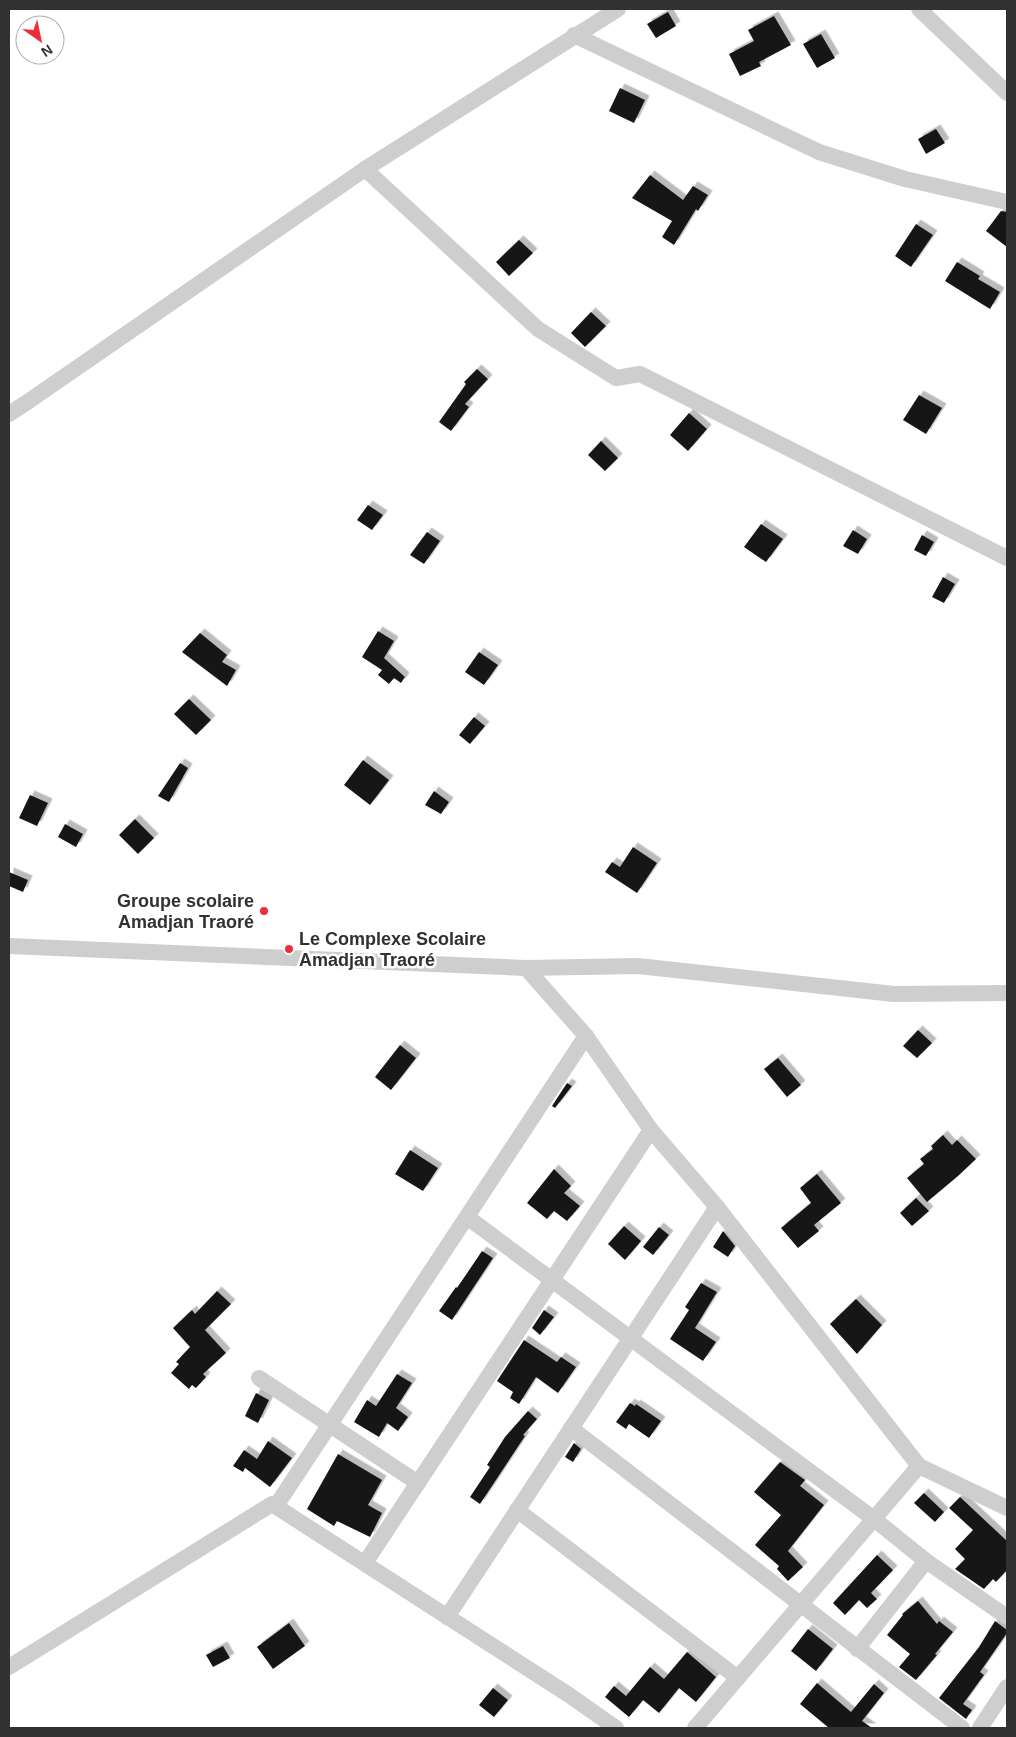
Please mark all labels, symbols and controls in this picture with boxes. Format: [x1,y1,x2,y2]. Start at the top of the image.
north arrow [15,15,65,65]
text: N [38,41,56,60]
place label: Groupe scolaire Amadjan Traoré [117,891,254,932]
marker: Groupe scolaire Amadjan Traoré [258,905,270,917]
place label: Le Complexe Scolaire Amadjan Traoré [299,929,486,970]
marker: Le Complexe Scolaire Amadjan Traoré [283,943,295,955]

